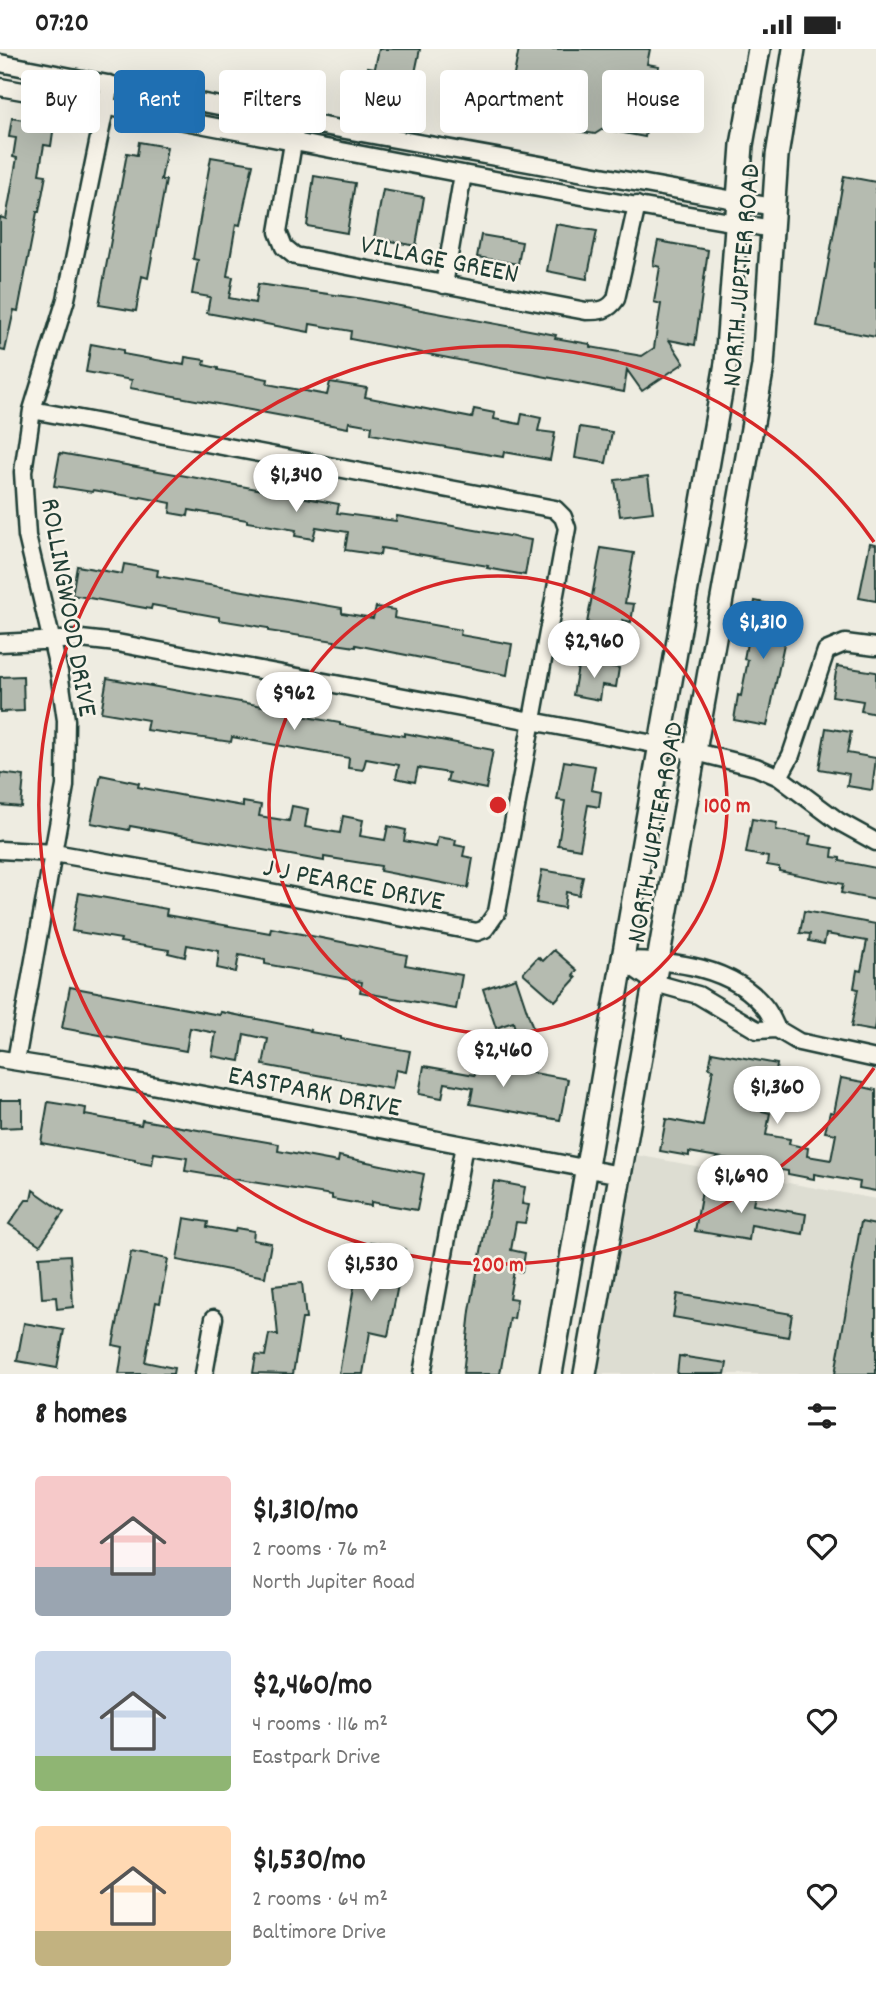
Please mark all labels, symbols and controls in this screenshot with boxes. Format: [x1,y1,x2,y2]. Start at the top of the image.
text: 07:20 [35,6,89,43]
chip: Buy [21,70,100,133]
chip: Rent [114,70,205,133]
chip: Filters [219,70,326,133]
chip: New [340,70,426,133]
chip: Apartment [440,70,588,133]
chip: House [602,70,704,133]
street label: NORTH JUPITER ROAD [714,162,774,389]
street label: VILLAGE GREEN [356,227,522,297]
pin: $1,340 [239,455,353,514]
text: $1,340 [269,460,323,493]
street label: ROLLINGWOOD DRIVE [27,495,105,721]
pin: $1,310 [706,601,820,661]
text: $1,310 [739,607,787,640]
pin: $2,960 [537,621,651,680]
text: $2,960 [564,626,624,659]
pin: $962 [253,673,335,732]
text: $962 [272,678,316,711]
street label: NORTH JUPITER ROAD [619,719,697,947]
centre of rings [486,793,510,817]
text: 100 m [704,793,750,823]
street label: J J PEARCE DRIVE [259,850,447,924]
pin: $2,460 [446,1030,560,1089]
text: $2,460 [473,1035,533,1068]
street label: EASTPARK DRIVE [224,1058,404,1130]
pin: $1,360 [720,1067,834,1126]
text: $1,360 [749,1072,805,1105]
pin: $1,690 [684,1155,798,1215]
text: $1,690 [713,1161,769,1194]
pin: $1,530 [314,1243,428,1303]
text: $1,530 [344,1249,398,1282]
text: 200 m [472,1252,524,1282]
text: 8 homes [35,1395,127,1438]
icon: filters [803,1397,841,1435]
text: $1,310/mo [252,1491,358,1534]
icon: home [91,1504,175,1588]
icon: heart [803,1527,841,1565]
text: 2 rooms · 76 m² [252,1534,387,1567]
text: North Jupiter Road [252,1567,415,1600]
text: $2,460/mo [252,1666,372,1709]
icon: home [91,1679,175,1763]
icon: heart [803,1702,841,1740]
text: 4 rooms · 116 m² [252,1709,388,1742]
text: Eastpark Drive [252,1742,380,1775]
text: $1,530/mo [252,1841,366,1884]
icon: home [91,1854,175,1938]
icon: heart [803,1877,841,1915]
text: 2 rooms · 64 m² [252,1884,388,1917]
text: Baltimore Drive [252,1917,386,1950]

